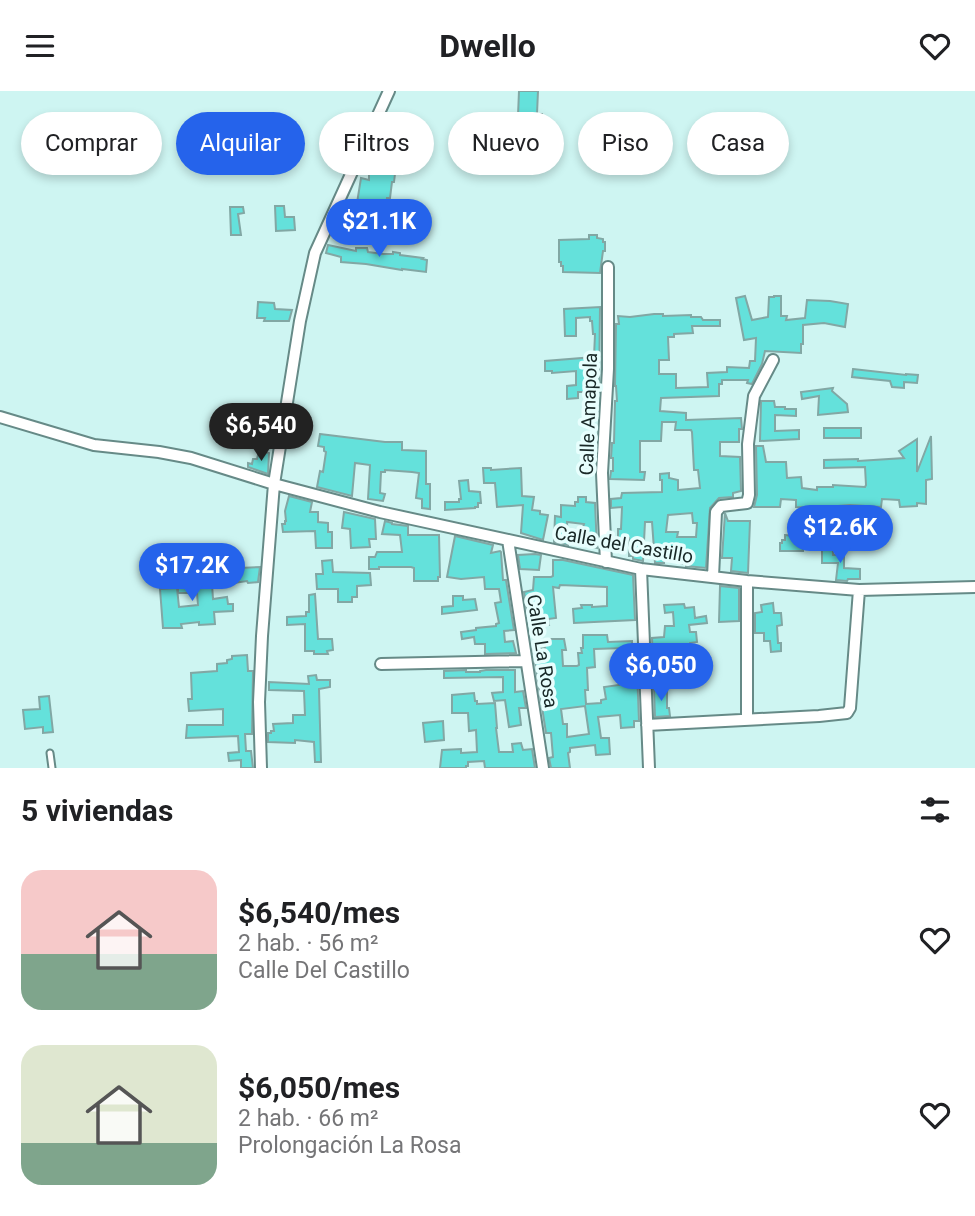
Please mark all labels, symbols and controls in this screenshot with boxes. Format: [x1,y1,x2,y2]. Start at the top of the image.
icon: menu [21,27,59,65]
text: Dwello [439,27,536,65]
icon: heart [916,27,954,65]
chip: Comprar [21,112,162,175]
chip: Alquilar [176,112,305,175]
chip: Filtros [319,112,434,175]
chip: Nuevo [448,112,564,175]
chip: Piso [578,112,673,175]
chip: Casa [687,112,789,175]
pin: $21.1K [322,199,436,259]
text: $21.1K [342,208,416,235]
street label: Calle Amapola [575,352,602,476]
pin: $6,540 [204,403,318,463]
text: $6,540 [225,412,297,439]
pin: $12.6K [783,505,897,565]
text: $12.6K [803,514,877,541]
street label: Calle del Castillo [553,521,695,568]
pin: $17.2K [135,543,249,603]
text: $17.2K [155,552,229,579]
street label: Calle La Rosa [522,593,563,710]
pin: $6,050 [604,643,718,703]
text: $6,050 [625,652,697,679]
icon: filters [916,791,954,829]
text: 5 viviendas [21,793,173,828]
text: $6,540/mes [238,895,400,930]
icon: home [77,898,161,982]
icon: heart [916,921,954,959]
text: 2 hab. · 56 m² [238,930,378,957]
text: Calle Del Castillo [238,957,410,984]
text: $6,050/mes [238,1070,400,1105]
icon: home [77,1073,161,1157]
icon: heart [916,1096,954,1134]
text: 2 hab. · 66 m² [238,1105,378,1132]
text: Prolongación La Rosa [238,1132,461,1159]

